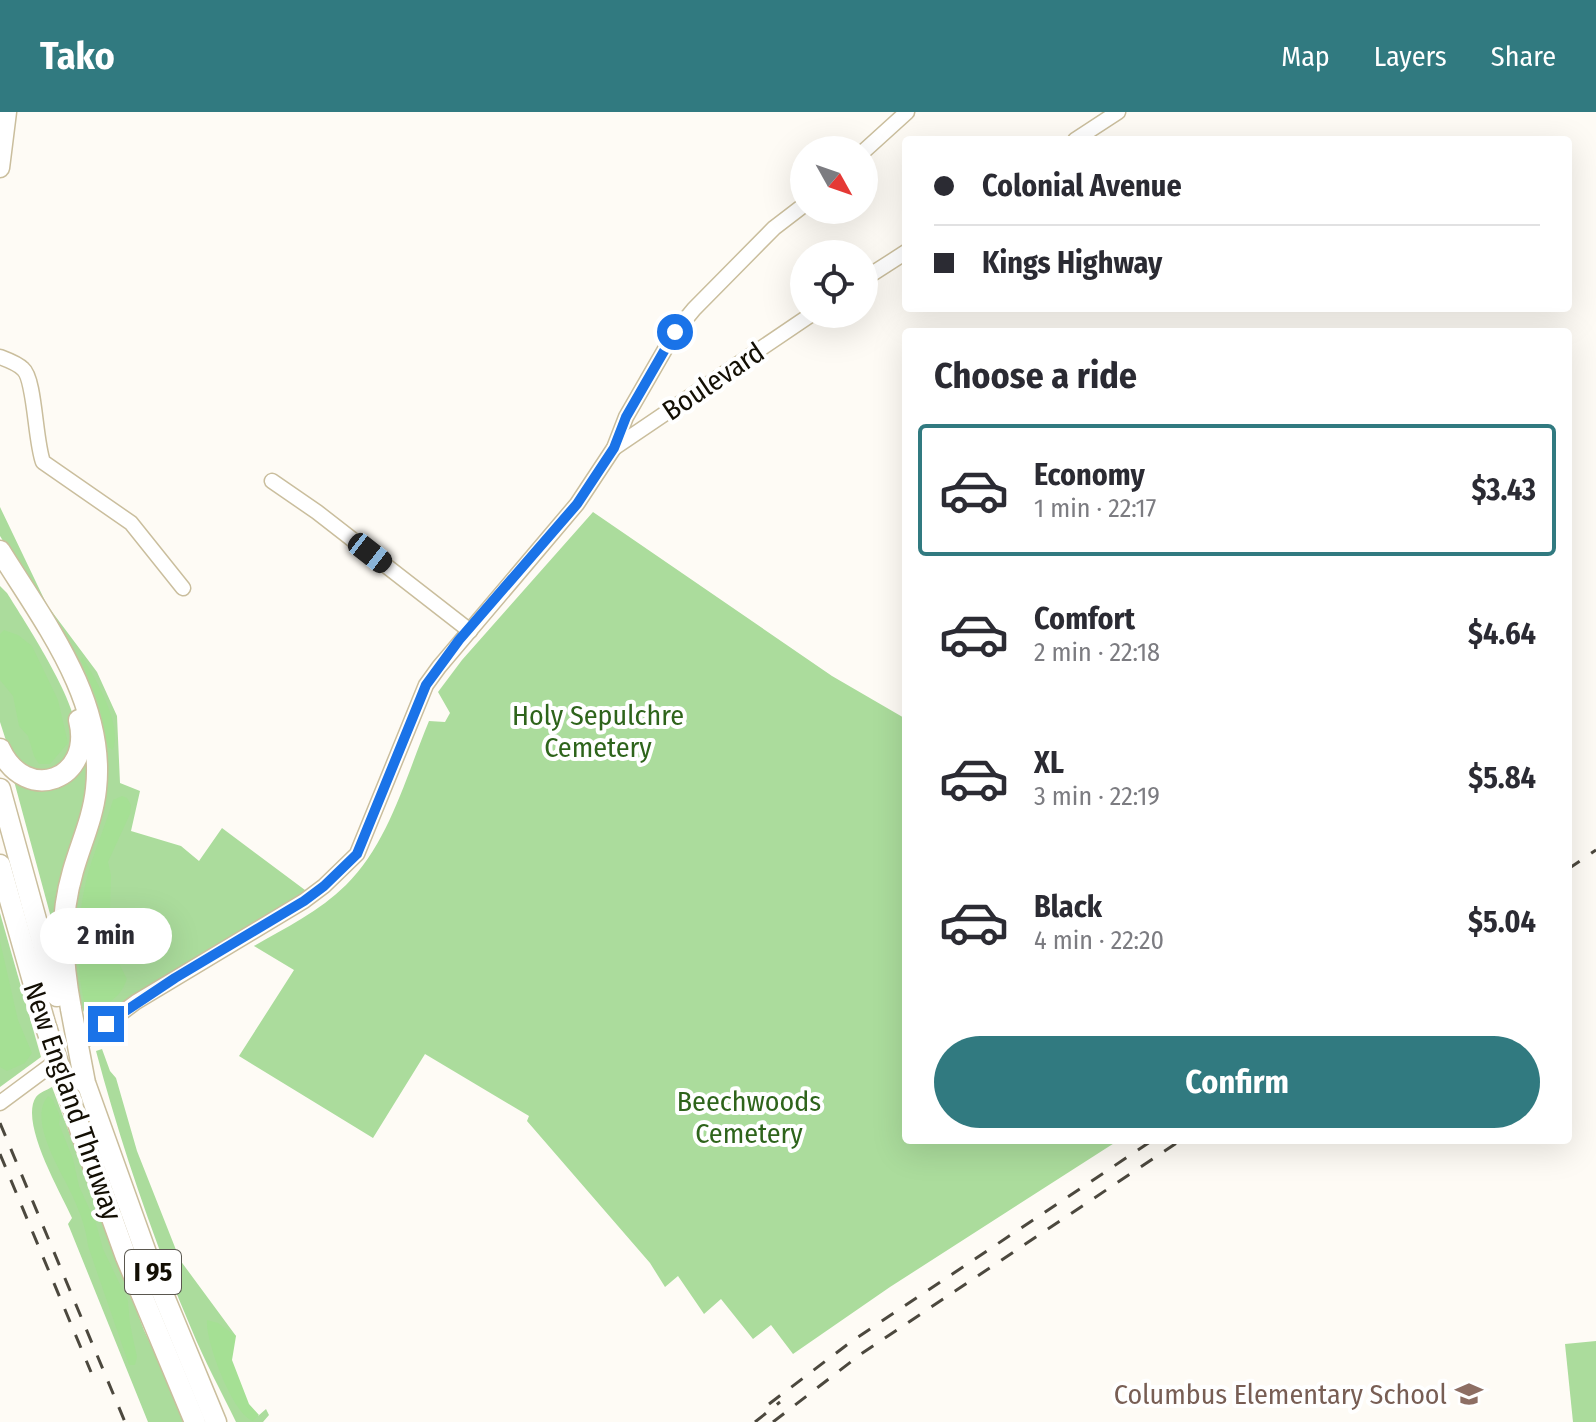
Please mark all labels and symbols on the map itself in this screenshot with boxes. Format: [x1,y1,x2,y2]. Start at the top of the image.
north arrow [790,136,878,224]
route start [657,314,693,350]
street label: Boulevard [656,335,770,427]
car [344,529,396,577]
park label: Holy Sepulchre Cemetery [512,699,684,764]
callout: 2 min [40,908,172,964]
street label: New England Thruway [16,978,129,1225]
route end [88,1006,124,1042]
park label: Beechwoods Cemetery [677,1085,821,1150]
road number: I 95 [125,1250,181,1294]
place label: Columbus Elementary School [1114,1378,1447,1411]
school or university icon: Columbus Elementary School [1454,1379,1484,1409]

